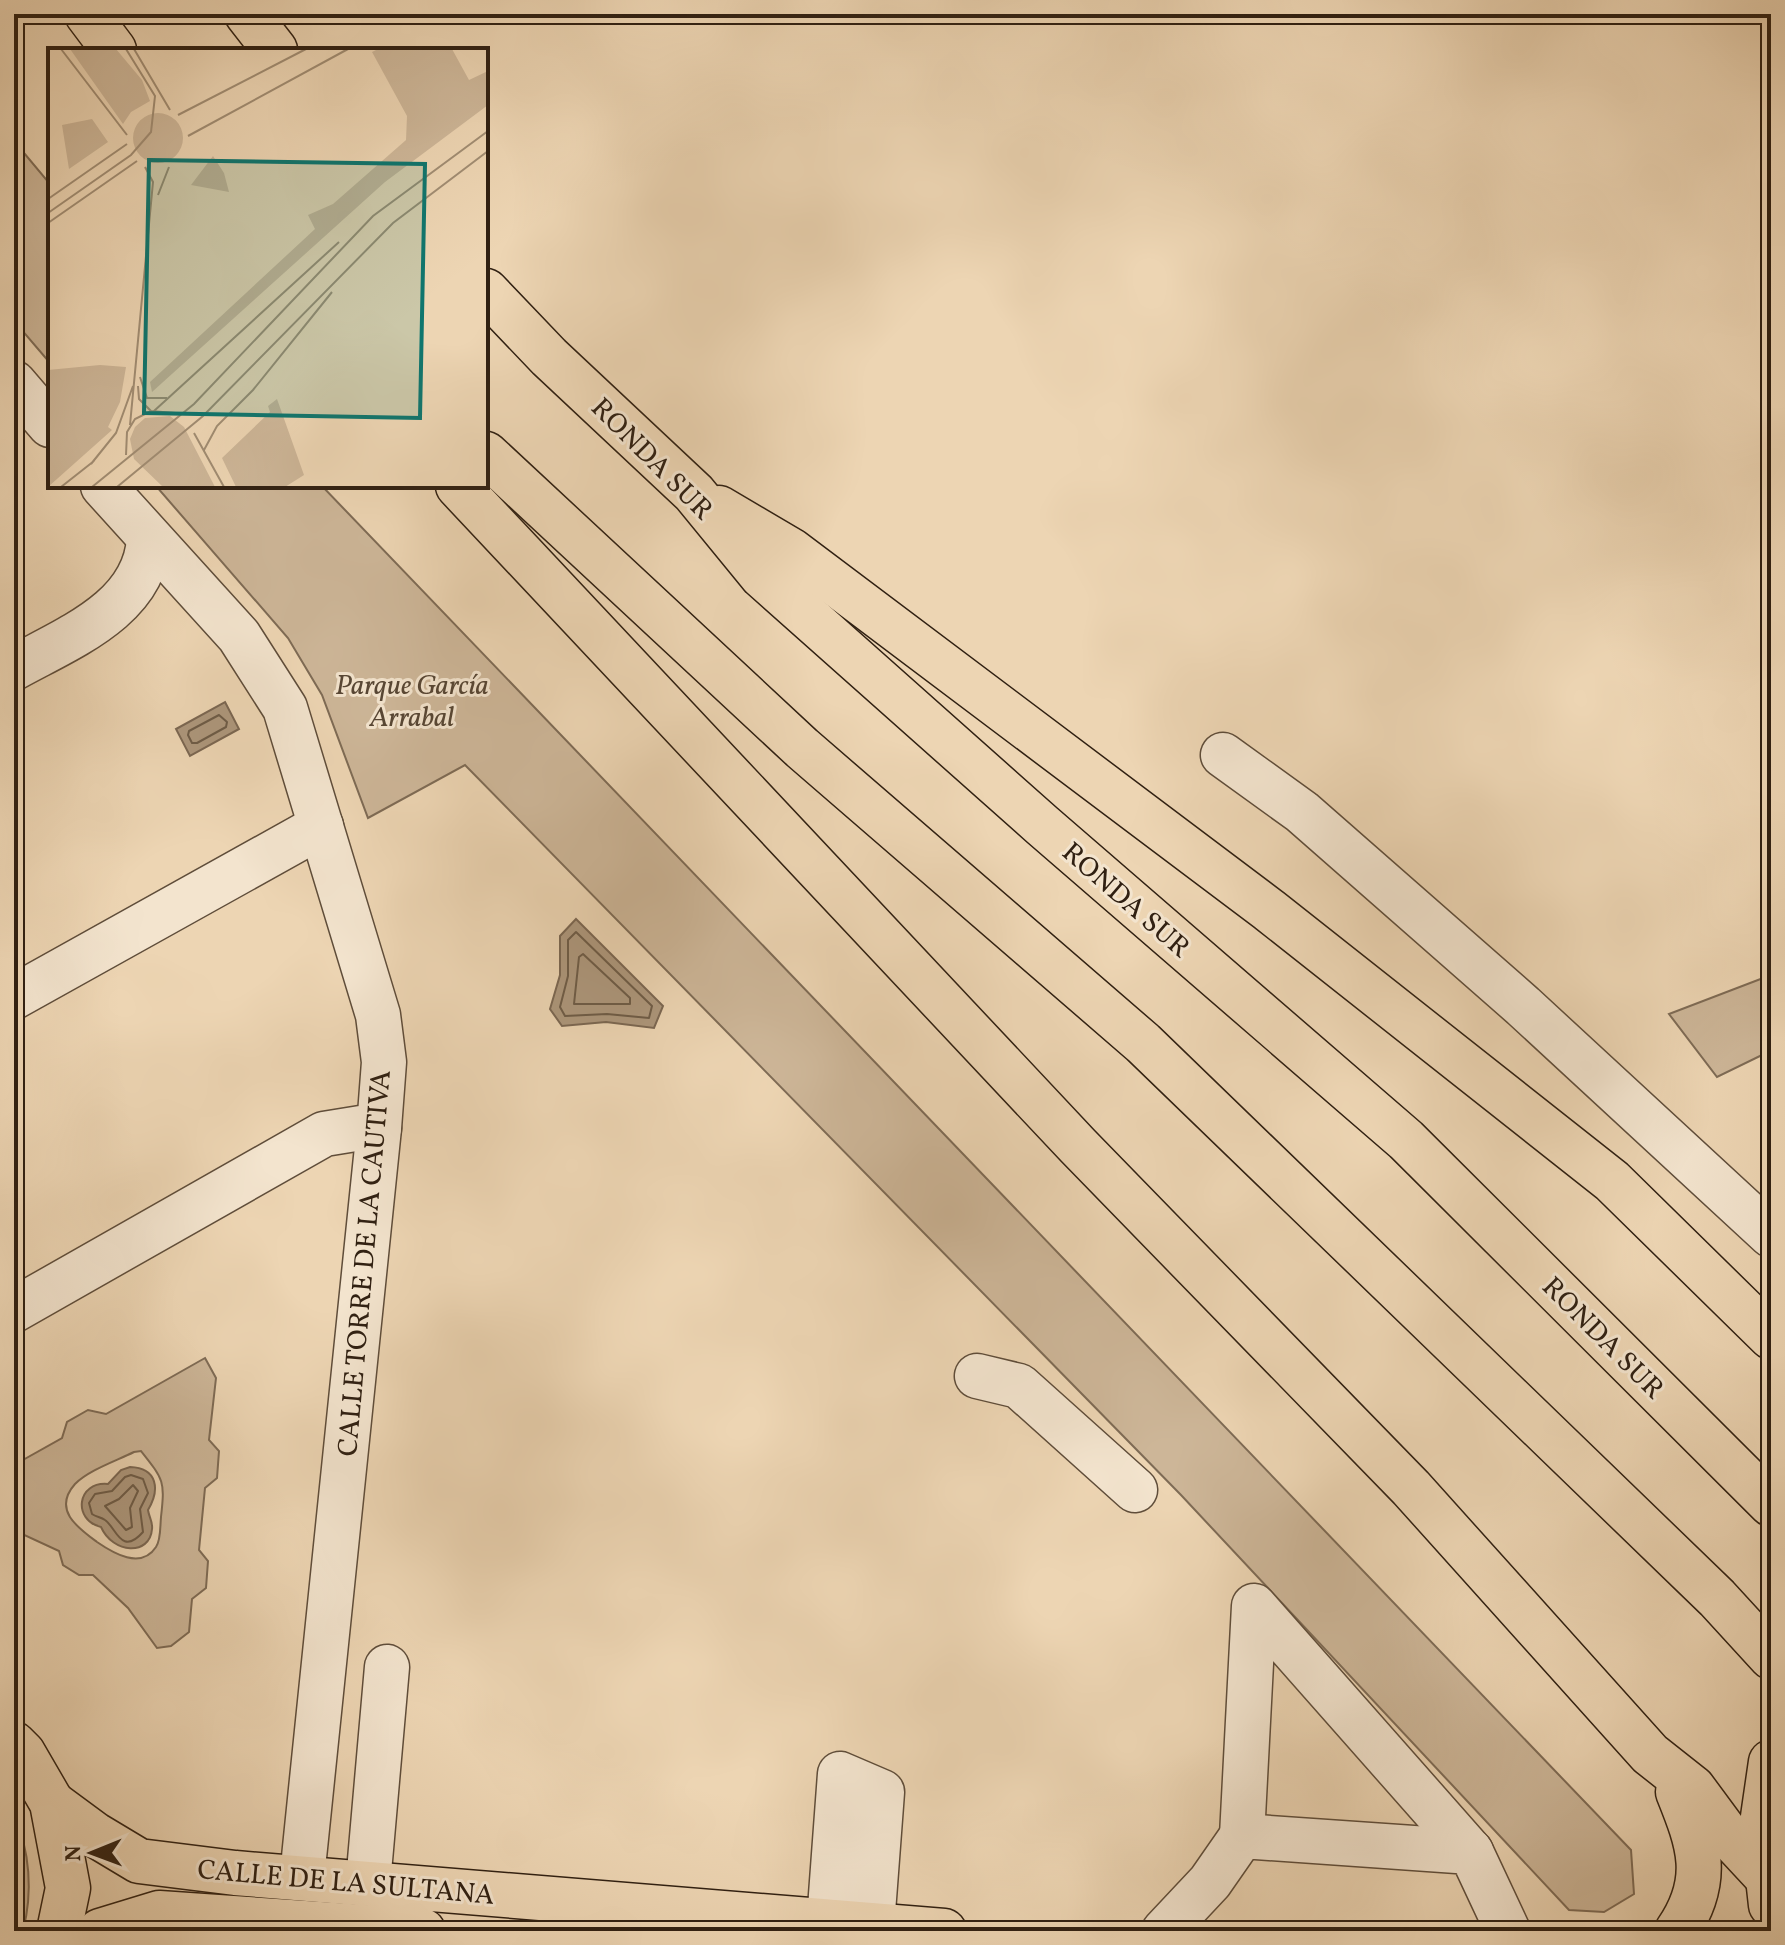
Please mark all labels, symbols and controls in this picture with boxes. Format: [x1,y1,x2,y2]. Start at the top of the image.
inset map [48,48,488,488]
street label: RONDA SUR [581,390,721,530]
park label: Parque García Arrabal [335,667,489,738]
street label: RONDA SUR [1053,834,1198,968]
street label: CALLE TORRE DE LA CAUTIVA [329,1068,402,1458]
street label: RONDA SUR [1532,1269,1672,1409]
north arrow [52,1813,132,1893]
text: N [59,1845,90,1862]
street label: CALLE DE LA SULTANA [196,1851,496,1916]

